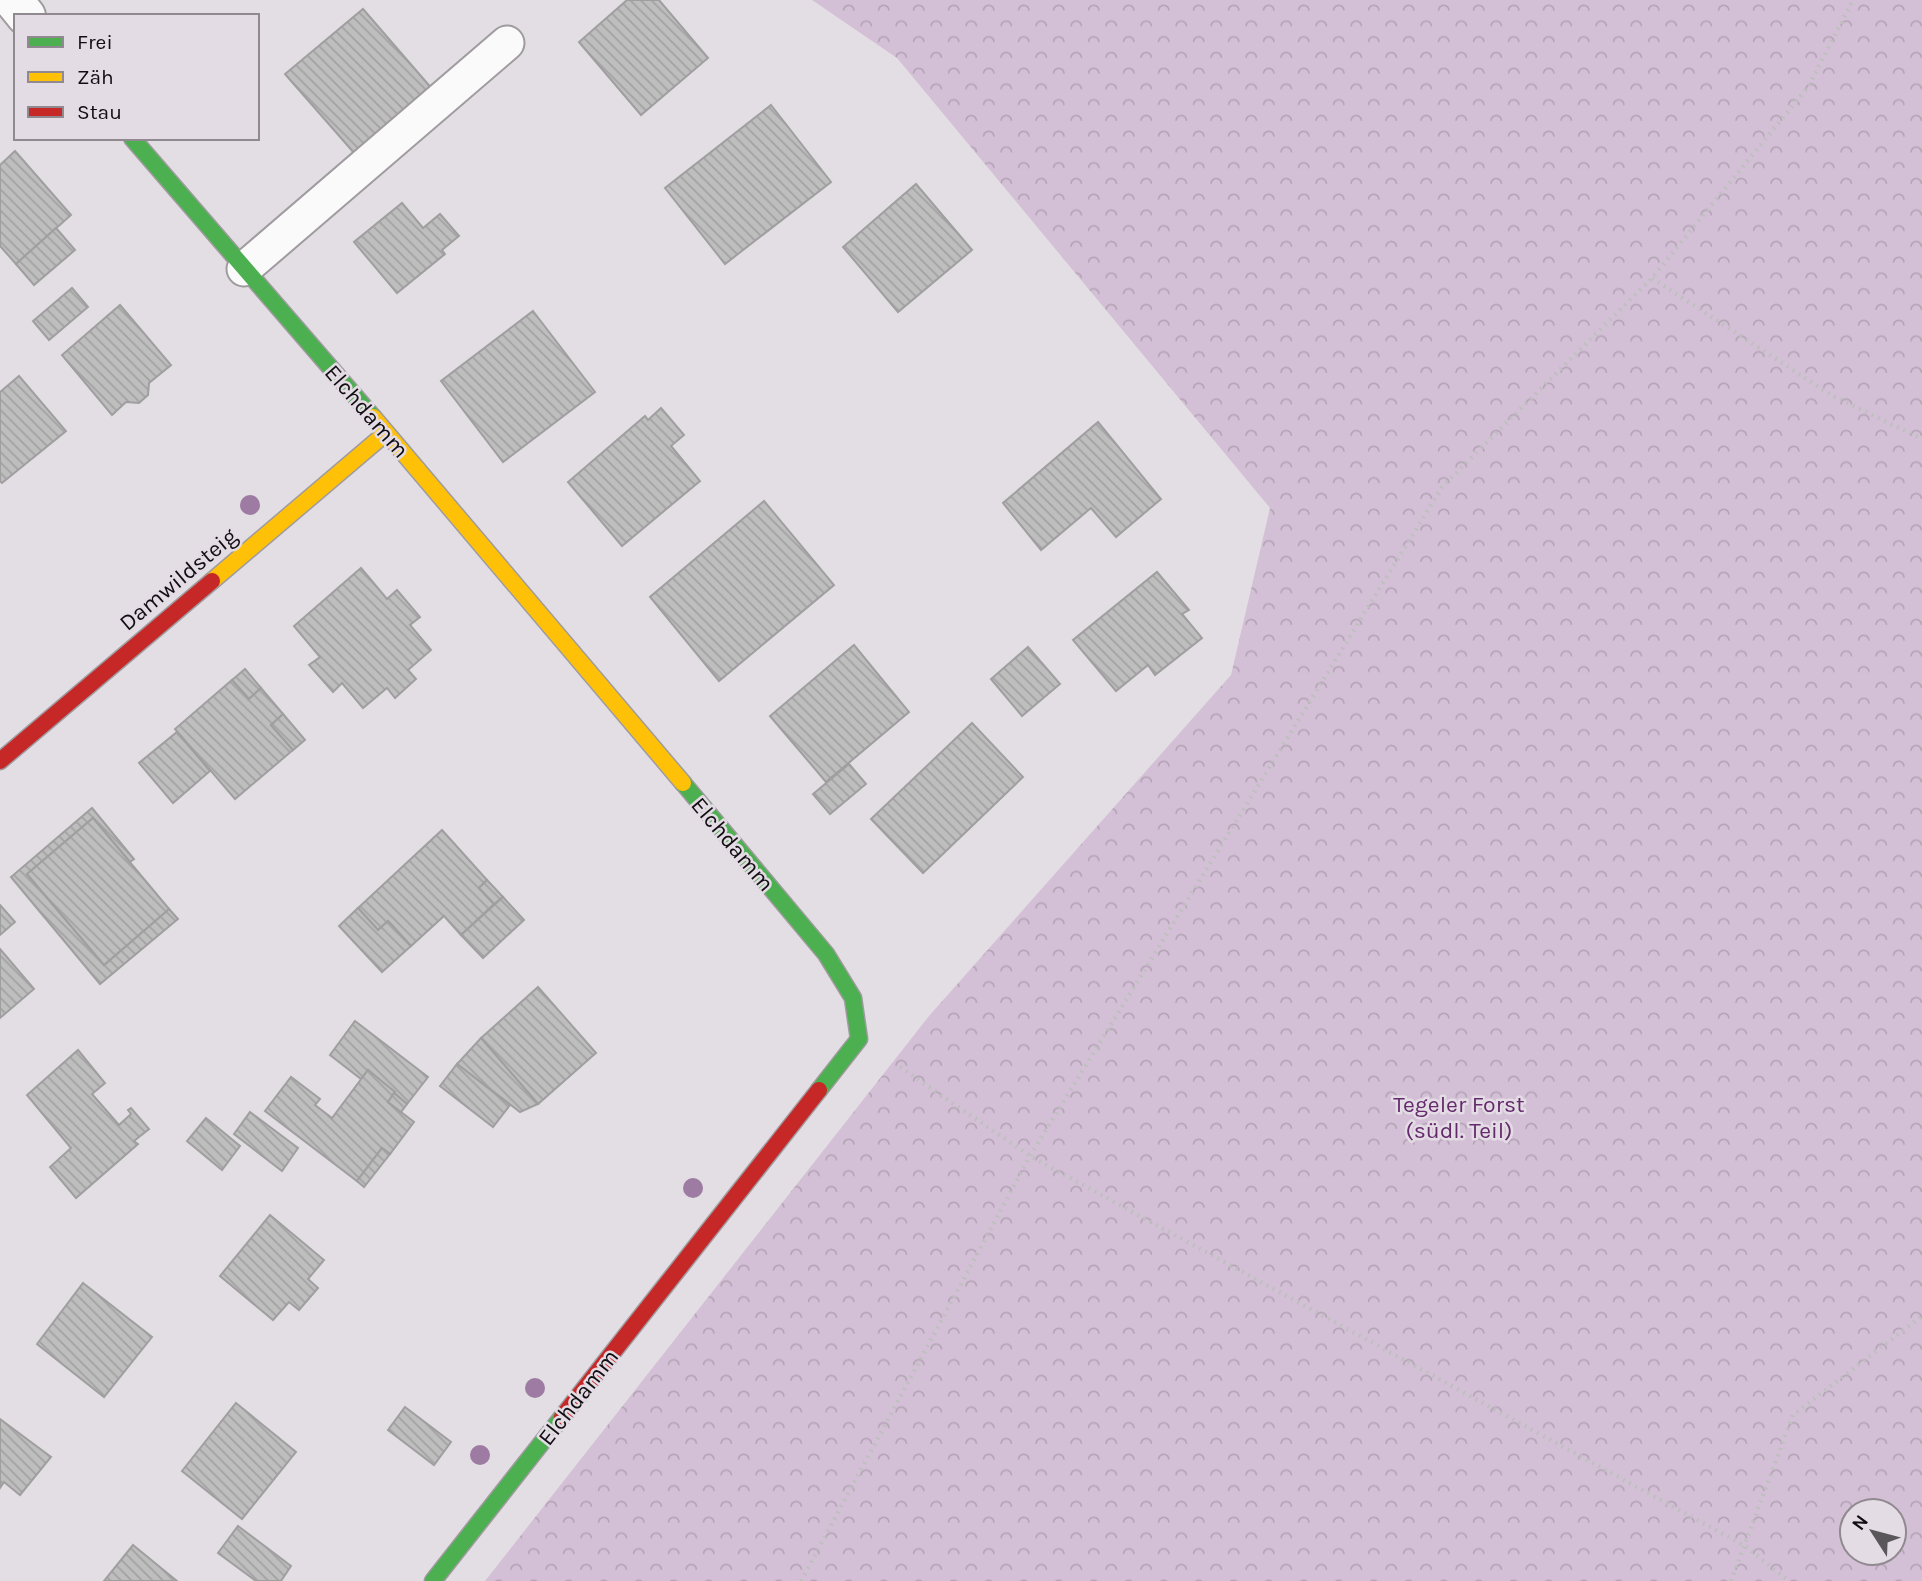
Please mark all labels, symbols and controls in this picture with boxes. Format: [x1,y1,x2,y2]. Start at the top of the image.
legend [14,14,259,140]
text: Frei [77,30,113,54]
text: Zäh [77,65,114,89]
text: Stau [77,100,122,124]
street label: Elchdamm [319,359,414,463]
street label: Damwildsteig [114,522,243,636]
street label: Elchdamm [685,792,780,897]
park label: Tegeler Forst (südl. Teil) [1393,1091,1525,1144]
street label: Elchdamm [533,1344,624,1451]
north arrow [1838,1497,1908,1567]
text: N [1847,1511,1873,1535]

